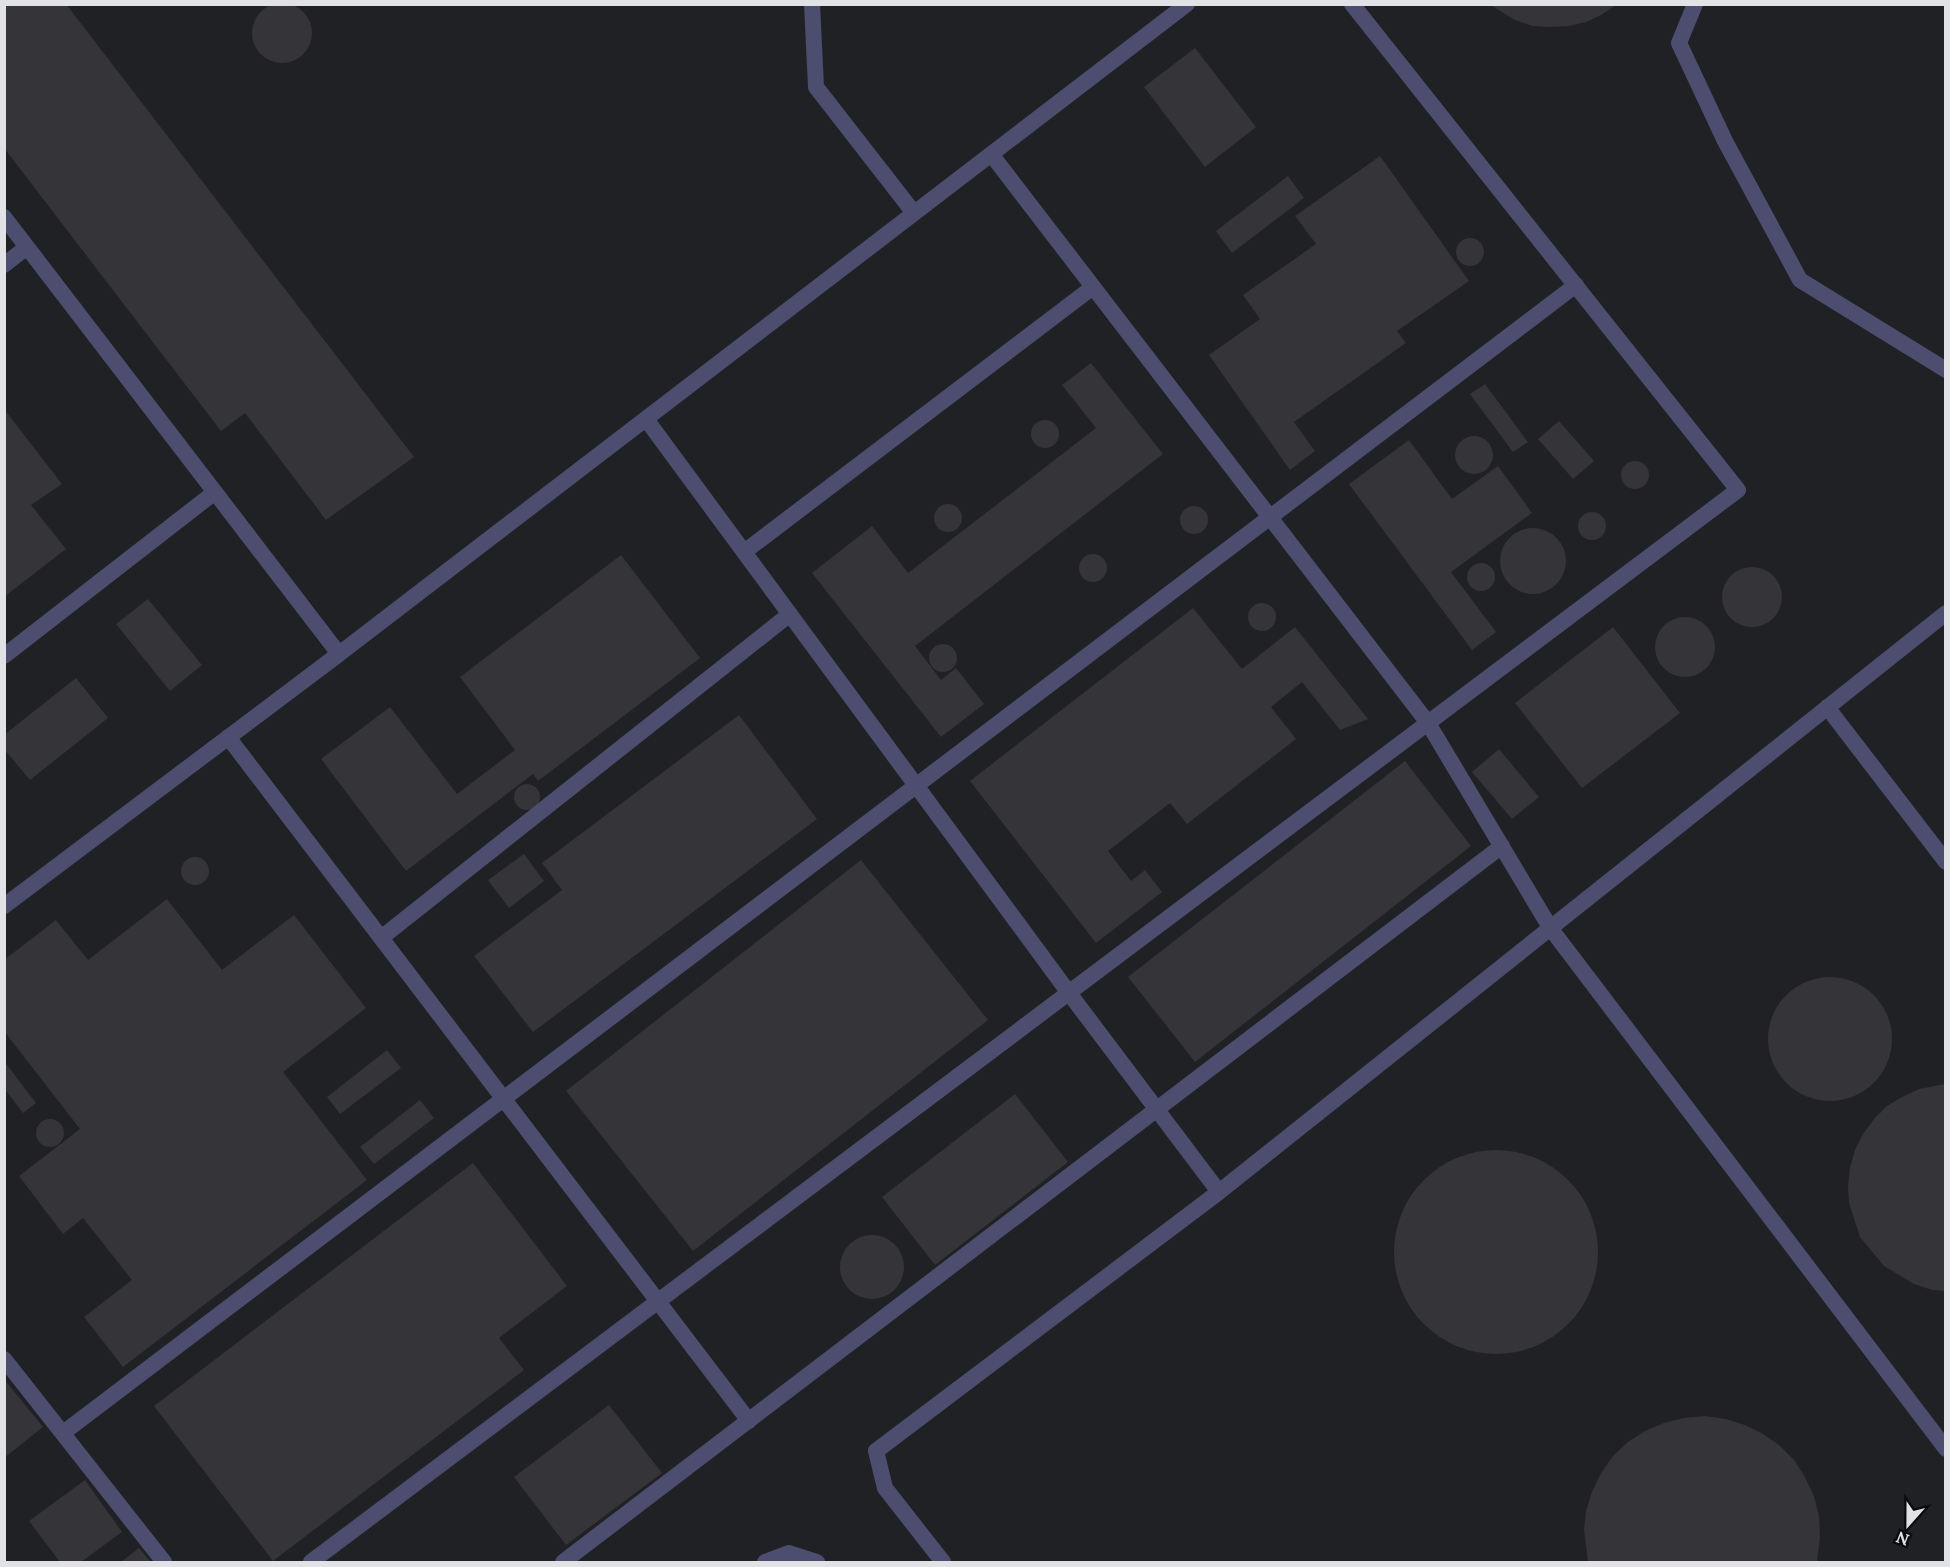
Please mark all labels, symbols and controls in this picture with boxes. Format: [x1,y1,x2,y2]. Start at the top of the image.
north arrow [1878,1495,1938,1555]
text: N [1893,1527,1912,1551]

